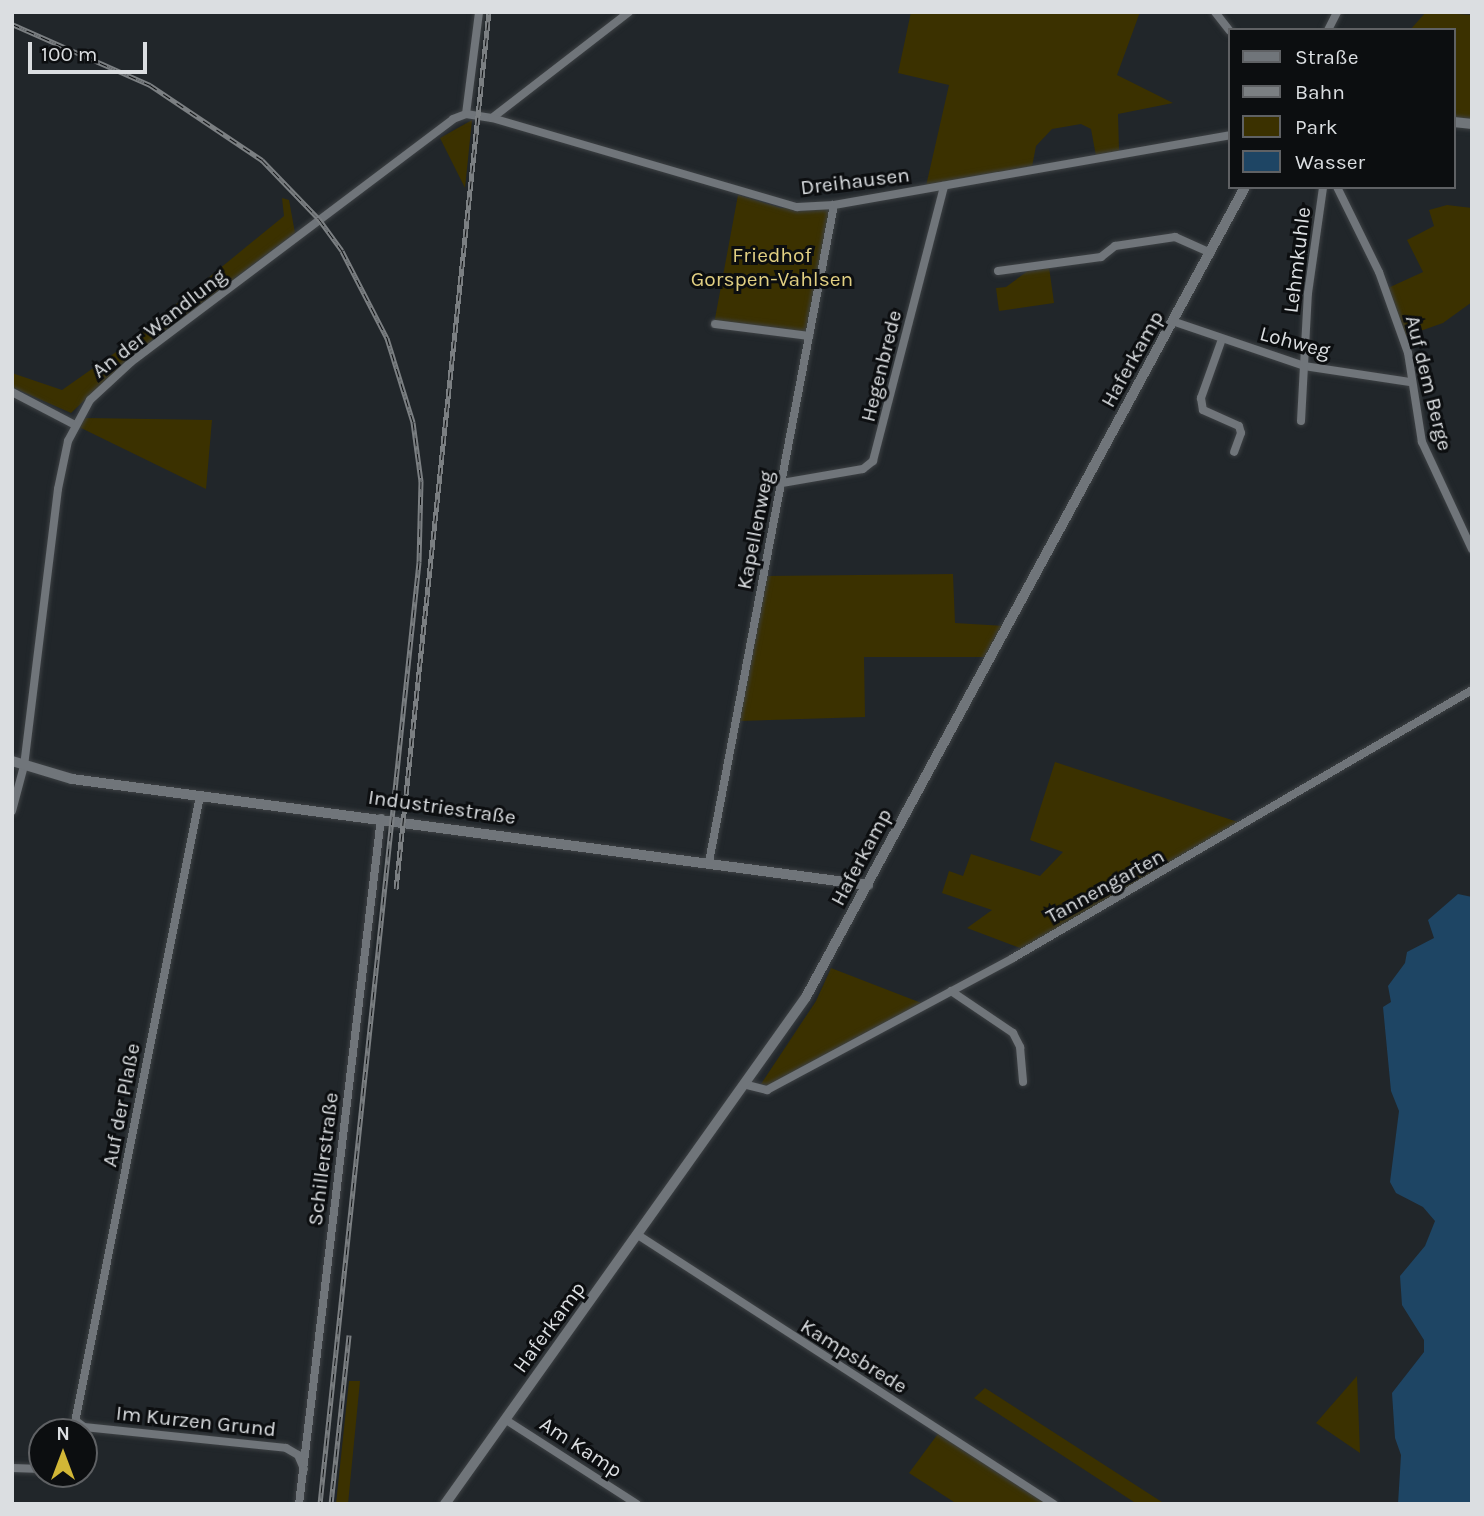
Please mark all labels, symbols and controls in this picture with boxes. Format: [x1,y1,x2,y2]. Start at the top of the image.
scale bar [32,28,150,72]
legend [1228,28,1456,189]
text: 100 m [41,42,98,66]
text: Straße [1295,45,1358,69]
text: Bahn [1295,80,1345,104]
text: Park [1295,115,1338,139]
text: Wasser [1295,150,1365,174]
street label: Dreihausen [799,162,911,200]
street label: Lehmkuhle [1278,205,1316,315]
park label: Friedhof Gorspen-Vahlsen [691,242,853,292]
street label: An der Wandlung [87,263,231,383]
street label: Haferkamp [1095,306,1169,412]
street label: Hegenbrede [855,308,907,424]
street label: Auf dem Berge [1400,313,1458,453]
street label: Lohweg [1257,321,1333,363]
street label: Kapellenweg [731,468,779,592]
street label: Industriestraße [366,784,518,830]
street label: Haferkamp [825,804,897,910]
street label: Tannengarten [1041,843,1169,929]
street label: Auf der Plaße [97,1041,145,1169]
street label: Schillerstraße [302,1091,344,1227]
street label: Haferkamp [508,1277,590,1377]
street label: Kampsbrede [796,1313,912,1399]
street label: Im Kurzen Grund [115,1400,277,1442]
street label: Am Kamp [535,1411,627,1483]
north arrow [28,1418,98,1488]
text: N [56,1423,70,1445]

